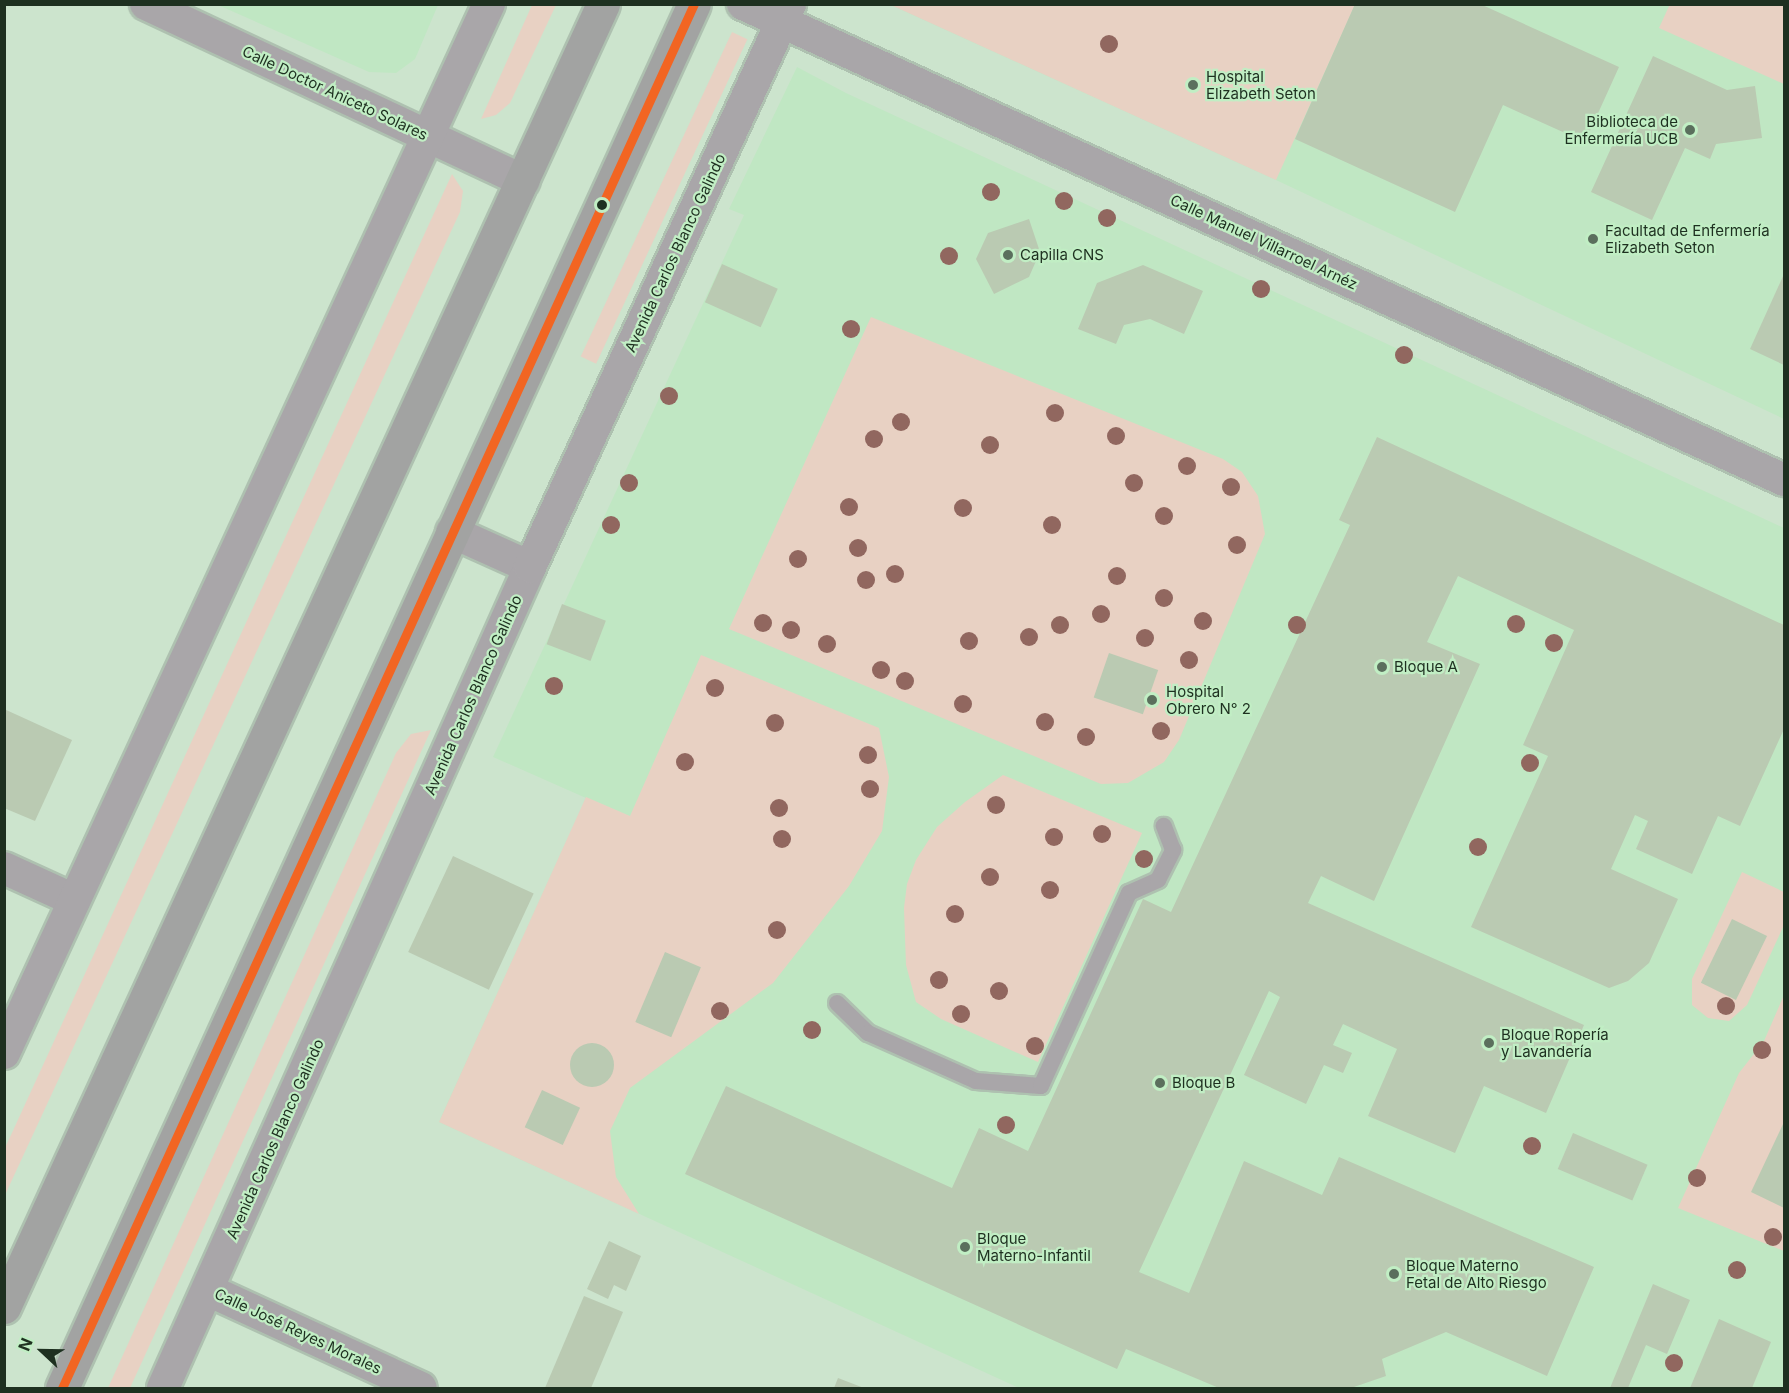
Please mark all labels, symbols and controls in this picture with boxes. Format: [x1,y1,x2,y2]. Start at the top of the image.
street label: Calle Doctor Aniceto Solares [239,42,431,144]
place label: Hospital Elizabeth Seton [1206,67,1316,102]
marker: Hospital Elizabeth Seton [1184,76,1202,94]
place label: Biblioteca de Enfermería UCB [1564,112,1678,147]
marker: Biblioteca de Enfermería UCB [1683,123,1697,137]
street label: Avenida Carlos Blanco Galindo [621,151,729,355]
street label: Calle Manuel Villarroel Arnéz [1168,191,1360,293]
unlabelled marker [596,199,608,211]
place label: Facultad de Enfermería Elizabeth Seton [1605,221,1770,256]
marker: Facultad de Enfermería Elizabeth Seton [1586,232,1600,246]
place label: Capilla CNS [1020,246,1104,264]
marker: Capilla CNS [1001,248,1015,262]
street label: Avenida Carlos Blanco Galindo [421,592,525,798]
place label: Bloque A [1394,658,1458,676]
marker: Bloque A [1375,660,1389,674]
place label: Hospital Obrero N° 2 [1166,682,1251,717]
marker: Hospital Obrero N° 2 [1143,691,1161,709]
place label: Bloque Ropería y Lavandería [1501,1025,1609,1060]
street label: Avenida Carlos Blanco Galindo [223,1036,327,1242]
marker: Bloque Ropería y Lavandería [1482,1036,1496,1050]
place label: Bloque B [1172,1074,1235,1092]
marker: Bloque B [1153,1076,1167,1090]
place label: Bloque Materno-Infantil [977,1229,1091,1264]
marker: Bloque Materno-Infantil [958,1240,972,1254]
place label: Bloque Materno Fetal de Alto Riesgo [1406,1256,1547,1291]
marker: Bloque Materno Fetal de Alto Riesgo [1387,1267,1401,1281]
street label: Calle José Reyes Morales [212,1284,384,1378]
north arrow [12,1321,72,1381]
text: N [14,1335,37,1354]

